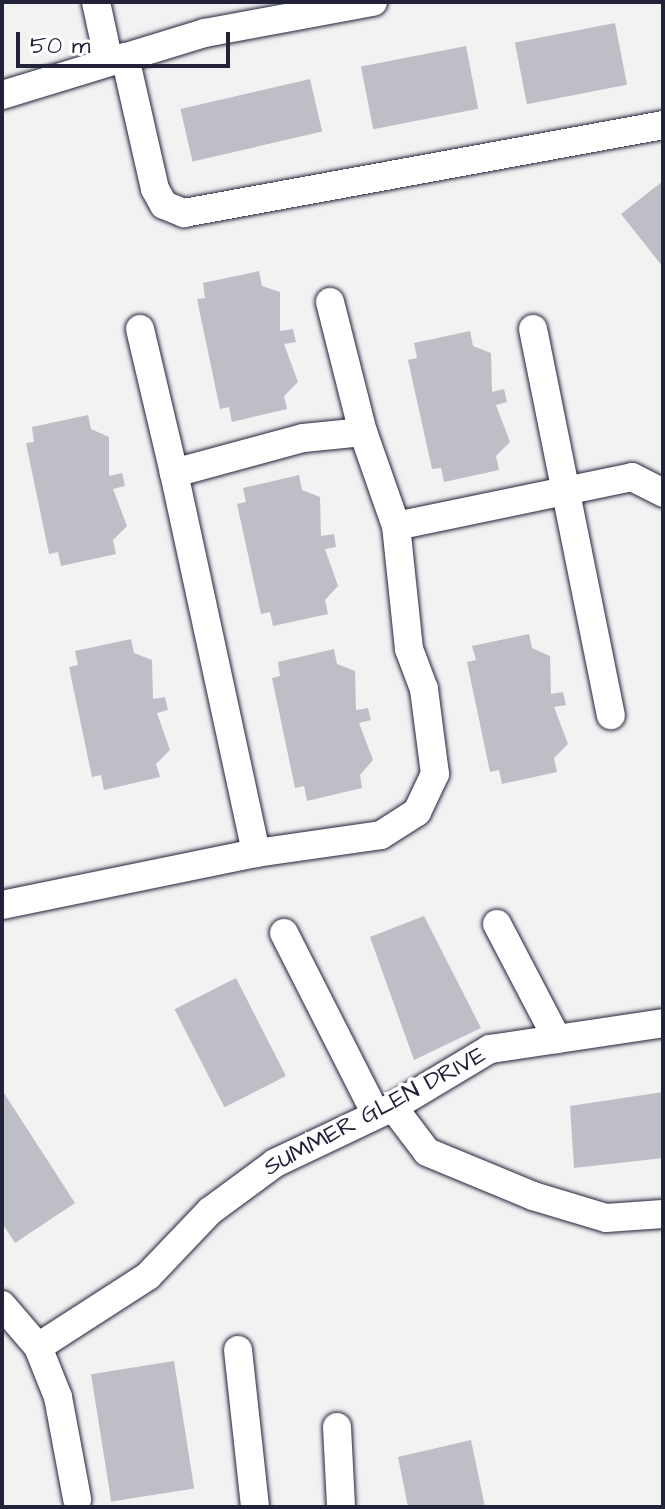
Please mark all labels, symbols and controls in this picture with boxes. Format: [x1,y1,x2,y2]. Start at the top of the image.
scale bar [20,16,234,66]
text: 50 m [30,29,90,63]
street label: SUMMER GLEN DRIVE [259,1041,491,1183]

